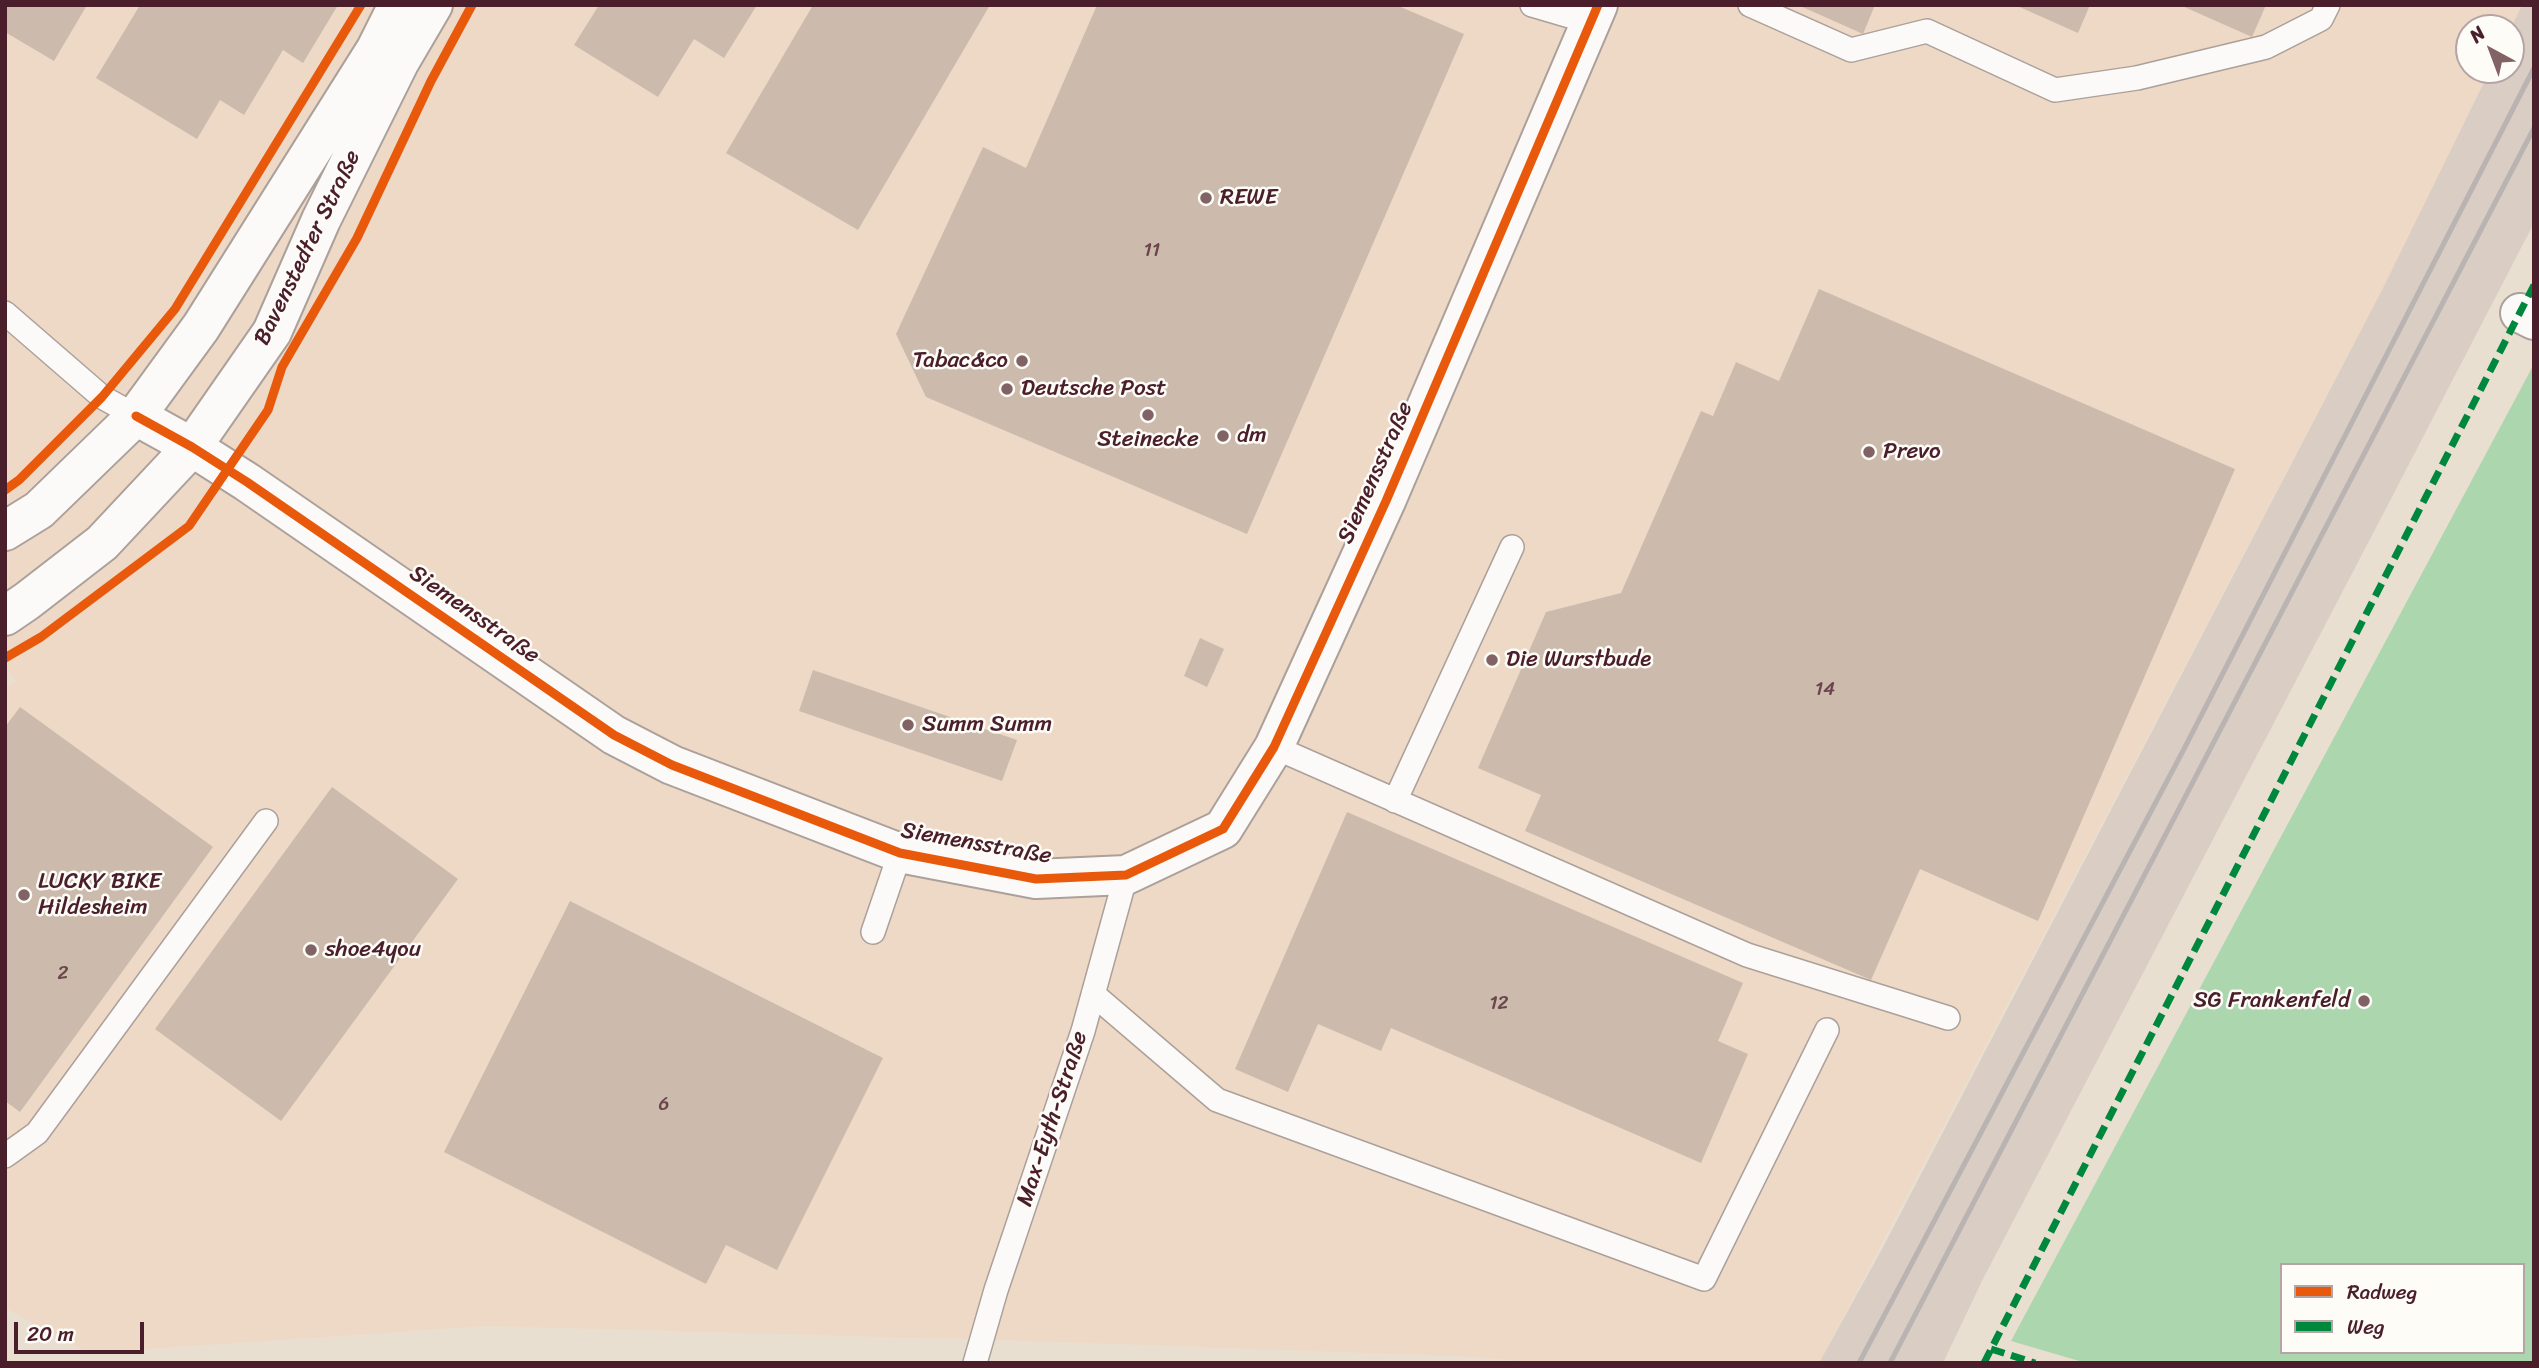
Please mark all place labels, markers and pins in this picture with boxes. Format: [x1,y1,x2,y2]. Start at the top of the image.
place label: REWE [1220,184,1278,212]
marker: REWE [1198,190,1214,206]
place label: Tabac&co [913,347,1008,375]
marker: Tabac&co [1014,353,1030,369]
place label: Deutsche Post [1021,375,1166,403]
marker: Deutsche Post [999,381,1015,397]
marker: Steinecke [1140,407,1156,423]
place label: dm [1237,422,1267,450]
place label: Steinecke [1097,426,1199,454]
marker: dm [1215,428,1231,444]
place label: Prevo [1883,438,1941,466]
marker: Prevo [1861,444,1877,460]
place label: Die Wurstbude [1506,646,1651,674]
marker: Die Wurstbude [1484,652,1500,668]
place label: Summ Summ [922,711,1052,739]
marker: Summ Summ [900,717,916,733]
place label: LUCKY BIKE Hildesheim [38,868,161,922]
marker: LUCKY BIKE Hildesheim [16,887,32,903]
place label: shoe4you [325,936,421,964]
marker: shoe4you [303,942,319,958]
place label: SG Frankenfeld [2193,987,2350,1015]
marker: SG Frankenfeld [2356,993,2372,1009]

